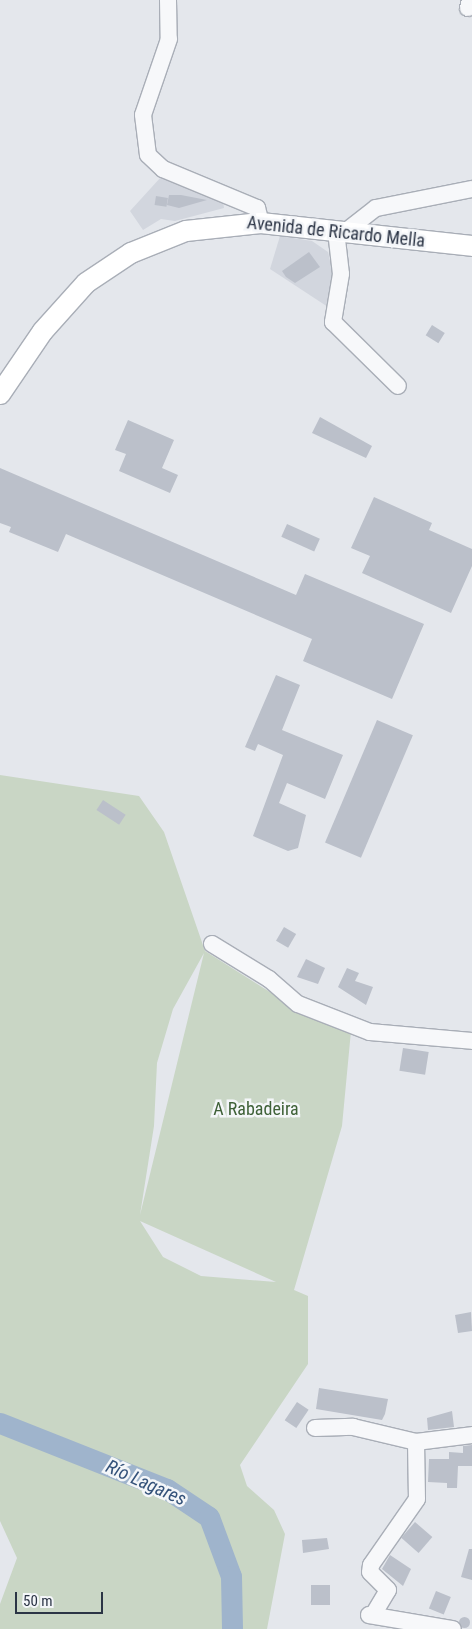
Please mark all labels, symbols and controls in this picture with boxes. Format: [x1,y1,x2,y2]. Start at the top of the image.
street label: Avenida de Ricardo Mella [246,212,426,252]
park label: A Rabadeira [213,1098,299,1120]
water label: Río Lagares [102,1455,190,1511]
scale bar [18,1582,105,1614]
text: 50 m [23,1592,53,1610]

